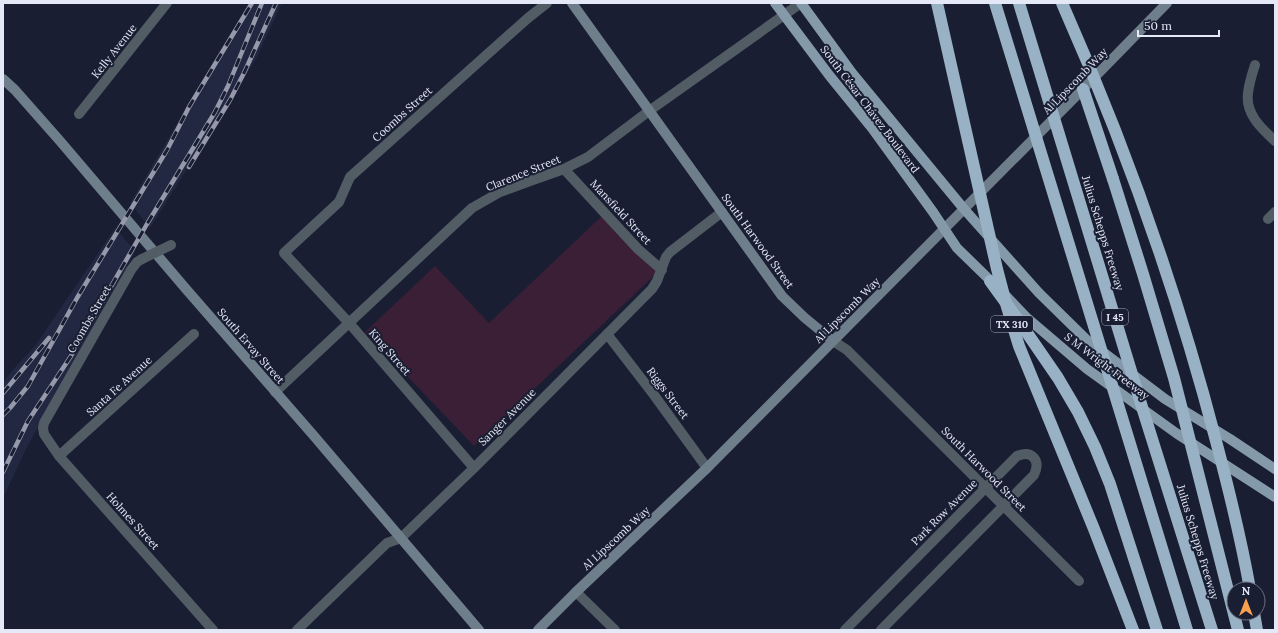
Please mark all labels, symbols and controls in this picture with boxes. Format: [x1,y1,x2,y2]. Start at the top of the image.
scale bar [1138,12,1219,38]
text: 50 m [1144,18,1172,33]
street label: Kelly Avenue [88,21,140,81]
street label: South César Chávez Boulevard [817,42,923,176]
street label: Al Lipscomb Way [1039,45,1110,118]
street label: Coombs Street [369,83,435,145]
street label: Clarence Street [484,151,563,194]
street label: Julius Schepps Freeway [1079,173,1127,292]
street label: Mansfield Street [587,177,655,248]
street label: South Harwood Street [719,191,798,292]
street label: Al Lipscomb Way [811,274,883,346]
street label: Coombs Street [64,282,114,355]
street label: South Ervay Street [214,305,288,387]
road number: I 45 [1102,309,1128,325]
road number: TX 310 [991,316,1033,332]
street label: King Street [366,326,415,379]
street label: S M Wright Freeway [1062,329,1153,403]
street label: Santa Fe Avenue [83,353,155,419]
street label: Riggs Street [644,364,692,422]
street label: Sanger Avenue [475,385,539,449]
street label: South Harwood Street [939,424,1030,515]
street label: Park Row Avenue [908,476,980,548]
street label: Julius Schepps Freeway [1174,482,1222,601]
street label: Holmes Street [103,489,163,553]
street label: Al Lipscomb Way [579,503,653,574]
north arrow [1226,581,1266,621]
text: N [1242,584,1251,598]

